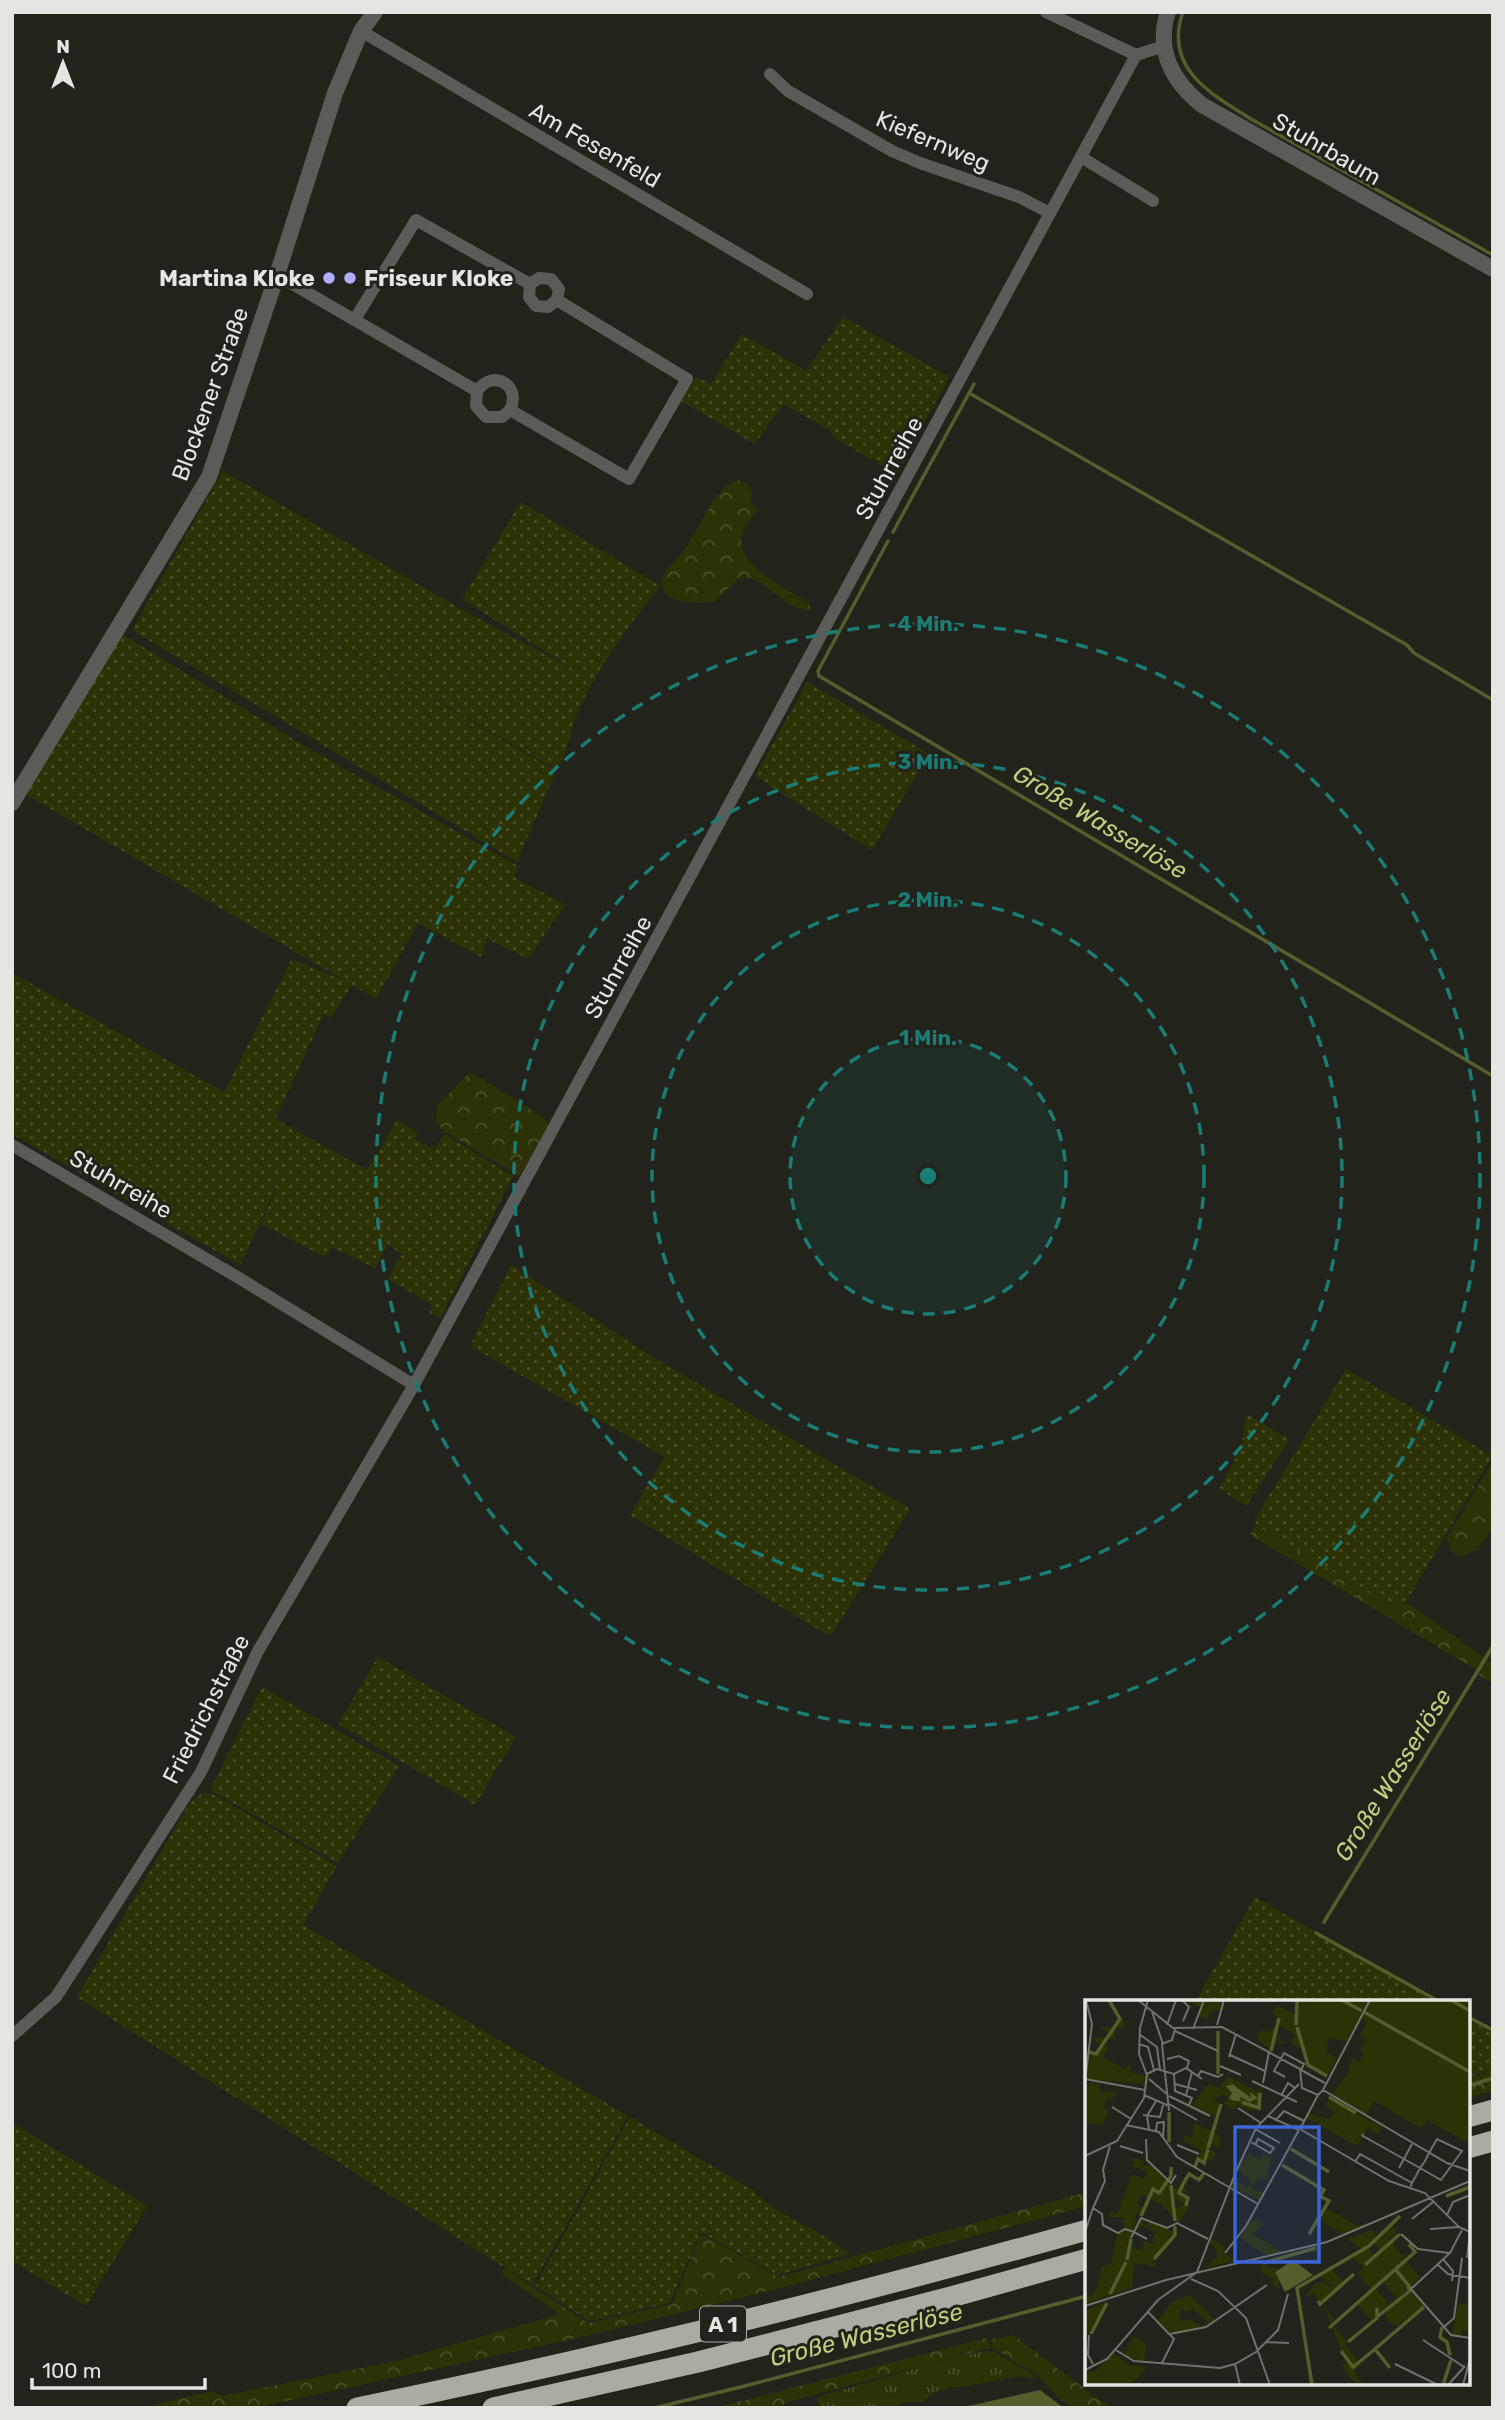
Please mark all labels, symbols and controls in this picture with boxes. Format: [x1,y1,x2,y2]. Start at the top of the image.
north arrow [28,28,98,98]
text: N [56,35,70,58]
street label: Am Fesenfeld [524,96,666,194]
street label: Kiefernweg [872,104,994,178]
street label: Stuhrbaum [1268,107,1386,191]
place label: Martina Kloke [159,264,315,292]
place label: Friseur Kloke [364,264,514,292]
marker: Martina Kloke [321,270,337,286]
marker: Friseur Kloke [342,270,358,286]
street label: Blockener Straße [166,303,254,485]
street label: Stuhrreihe [849,411,929,525]
text: 4 Min. [897,611,959,636]
text: 3 Min. [897,749,959,774]
water label: Große Wasserlöse [1008,759,1192,885]
text: 2 Min. [898,887,958,912]
street label: Stuhrreihe [578,910,658,1024]
text: 1 Min. [899,1025,957,1050]
street label: Stuhrreihe [65,1143,177,1225]
centre of rings [916,1164,940,1188]
street label: Friedrichstraße [156,1630,256,1788]
water label: Große Wasserlöse [1329,1684,1457,1866]
inset map [1085,2000,1470,2385]
water label: Große Wasserlöse [767,2297,965,2373]
road number: A 1 [700,2306,746,2342]
scale bar [32,2346,205,2390]
text: 100 m [42,2358,101,2383]

